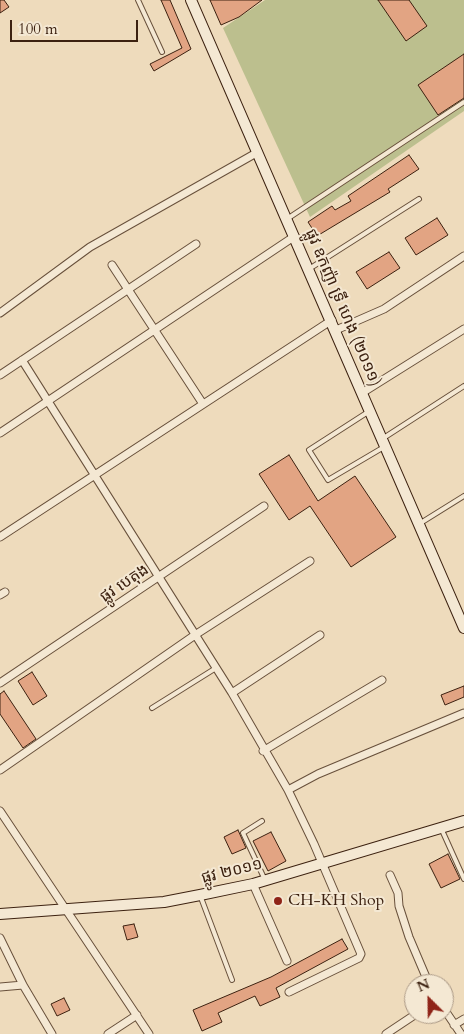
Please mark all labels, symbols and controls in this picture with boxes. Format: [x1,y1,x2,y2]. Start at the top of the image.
scale bar [12,10,140,42]
text: 100 m [18,19,58,39]
street label: ផ្លូវ ឧកញ៉ា ទ្រី ហេង (២០១១) [300,226,384,390]
street label: ផ្លូវ បេតុង [97,561,153,607]
street label: ផ្លូវ ២០១១ [200,855,264,889]
place label: CH-KH Shop [288,891,384,911]
marker: CH-KH Shop [272,895,284,907]
north arrow [404,974,454,1024]
text: N [414,975,433,997]

